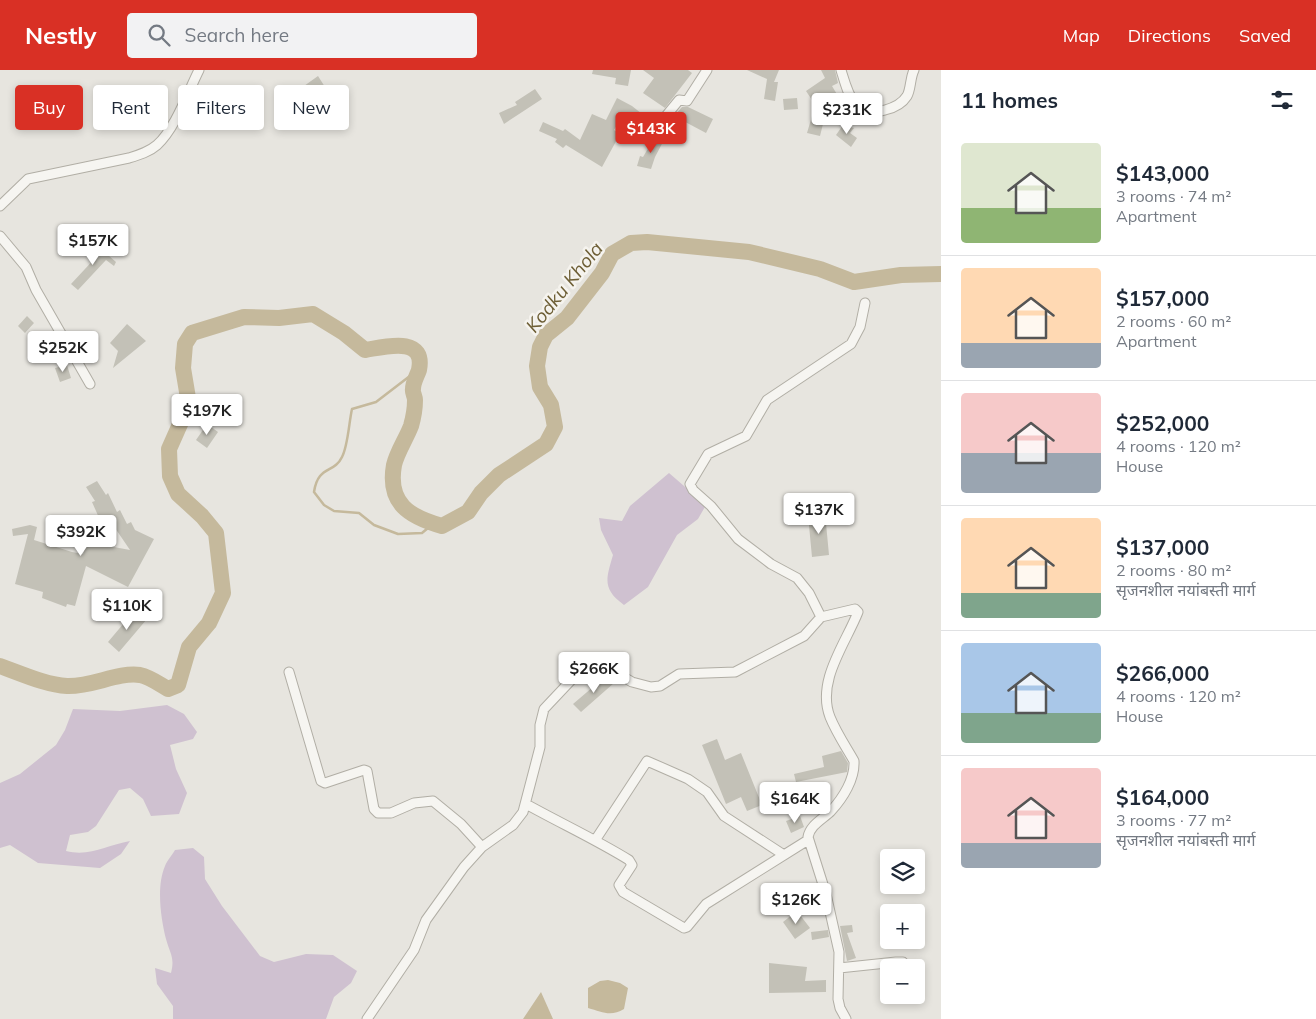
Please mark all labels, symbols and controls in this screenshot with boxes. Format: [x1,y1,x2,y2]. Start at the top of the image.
search box [127,13,477,58]
text: Nestly [25,20,97,50]
icon: search [145,21,173,49]
text: Search here [185,23,289,47]
text: Map [1063,24,1100,47]
text: Directions [1128,24,1211,47]
text: Saved [1239,24,1291,47]
chip: Buy [15,85,83,130]
chip: Rent [93,85,168,130]
chip: Filters [178,85,264,130]
chip: New [274,85,349,130]
icon: filters [1268,86,1296,114]
text: 11 homes [961,87,1058,113]
pin: $231K [812,92,882,135]
text: $231K [822,99,872,119]
pin: $143K [616,112,686,154]
text: $143K [626,118,676,138]
text: $143,000 [1116,160,1209,186]
icon: home [1001,163,1061,223]
text: 3 rooms · 74 m² [1116,186,1231,206]
text: Apartment [1116,206,1197,226]
pin: $157K [58,224,128,266]
text: $157K [68,230,118,250]
water label: Kodku Khola [520,237,608,337]
text: $157,000 [1116,285,1209,311]
icon: home [1001,288,1061,348]
text: 2 rooms · 60 m² [1116,311,1231,331]
pin: $252K [28,330,98,373]
text: Apartment [1116,331,1197,351]
text: $252K [38,337,88,357]
pin: $197K [172,394,242,436]
text: $197K [182,400,232,420]
text: $252,000 [1116,410,1209,436]
icon: home [1001,413,1061,473]
text: 4 rooms · 120 m² [1116,436,1241,456]
text: House [1116,456,1163,476]
pin: $137K [784,492,854,535]
text: $137K [794,499,844,519]
pin: $392K [46,514,116,557]
text: $392K [56,521,106,541]
text: $137,000 [1116,534,1209,560]
icon: home [1001,538,1061,598]
text: 2 rooms · 80 m² [1116,560,1231,580]
text: सृजनशील नयांबस्ती मार्ग [1116,580,1255,600]
pin: $110K [92,588,162,631]
text: $110K [102,595,152,615]
pin: $266K [559,652,629,694]
text: $266K [569,658,619,678]
text: $266,000 [1116,660,1209,686]
icon: home [1001,663,1061,723]
text: 4 rooms · 120 m² [1116,686,1241,706]
text: House [1116,706,1163,726]
pin: $164K [760,782,830,824]
text: $164,000 [1116,784,1209,810]
text: $164K [770,788,820,808]
icon: home [1001,788,1061,848]
text: 3 rooms · 77 m² [1116,810,1231,830]
text: सृजनशील नयांबस्ती मार्ग [1116,830,1255,850]
map controls [880,849,925,1004]
button: layers [880,849,925,894]
pin: $126K [761,882,831,925]
text: $126K [771,889,821,909]
button: + [880,904,925,949]
button: − [880,959,925,1004]

